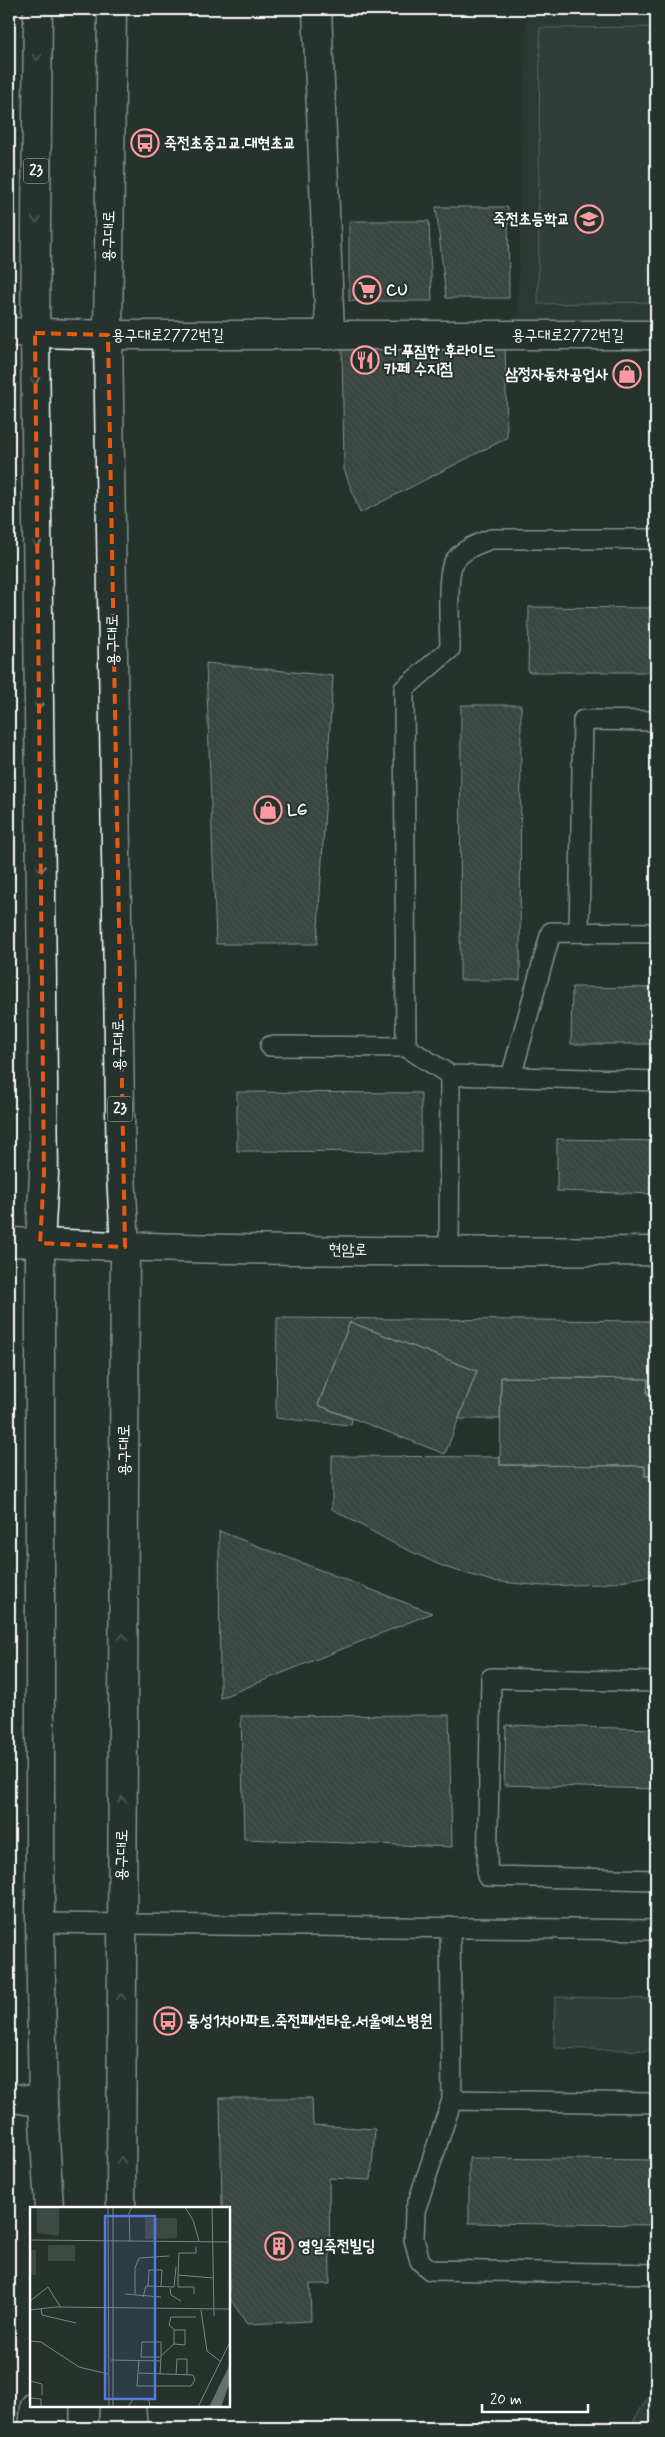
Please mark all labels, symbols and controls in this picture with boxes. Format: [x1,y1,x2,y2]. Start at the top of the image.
one-way arrow [32,54,42,62]
bus stop icon: 죽전초중고교.대현초교 [130,128,160,158]
place label: 죽전초중고교.대현초교 [164,133,296,154]
road number: 23 [24,158,48,184]
school or university icon: 죽전초등학교 [574,204,604,234]
place label: 죽전초등학교 [493,209,570,230]
street label: 용구대로 [98,210,120,262]
one-way arrow [31,216,41,224]
supermarket icon: CU [352,275,382,305]
place label: CU [386,280,408,301]
street label: 용구대로2772번길 [112,325,224,346]
street label: 용구대로2772번길 [512,325,624,346]
place label: 더 푸짐한 후라이드 카페 수지점 [384,341,496,380]
restaurant icon: 더 푸짐한 후라이드 카페 수지점 [350,345,380,375]
shop icon: 삼정자동차공업사 [612,359,642,389]
place label: 삼정자동차공업사 [505,364,608,385]
one-way arrow [30,378,40,386]
one-way arrow [32,540,42,548]
street label: 용구대로 [102,614,124,666]
one-way arrow [34,703,44,711]
shop icon: LG [253,795,283,825]
place label: LG [287,800,308,821]
one-way arrow [36,866,46,873]
street label: 용구대로 [108,1019,130,1071]
road number: 23 [108,1096,132,1122]
street label: 현암로 [329,1239,367,1261]
street label: 용구대로 [114,1424,135,1476]
one-way arrow [118,1633,128,1640]
one-way arrow [117,1795,128,1803]
street label: 용구대로 [111,1829,133,1881]
one-way arrow [116,1993,126,2000]
bus stop icon: 동성1차아파트.죽전패션타운.서울예스병원 [153,2006,183,2036]
place label: 동성1차아파트.죽전패션타운.서울예스병원 [187,2011,433,2032]
one-way arrow [116,2155,126,2163]
inset map [30,2207,230,2407]
building icon: 영일죽전빌딩 [264,2231,294,2261]
place label: 영일죽전빌딩 [298,2236,375,2257]
scale bar [482,2382,589,2414]
text: 20 m [490,2390,522,2410]

